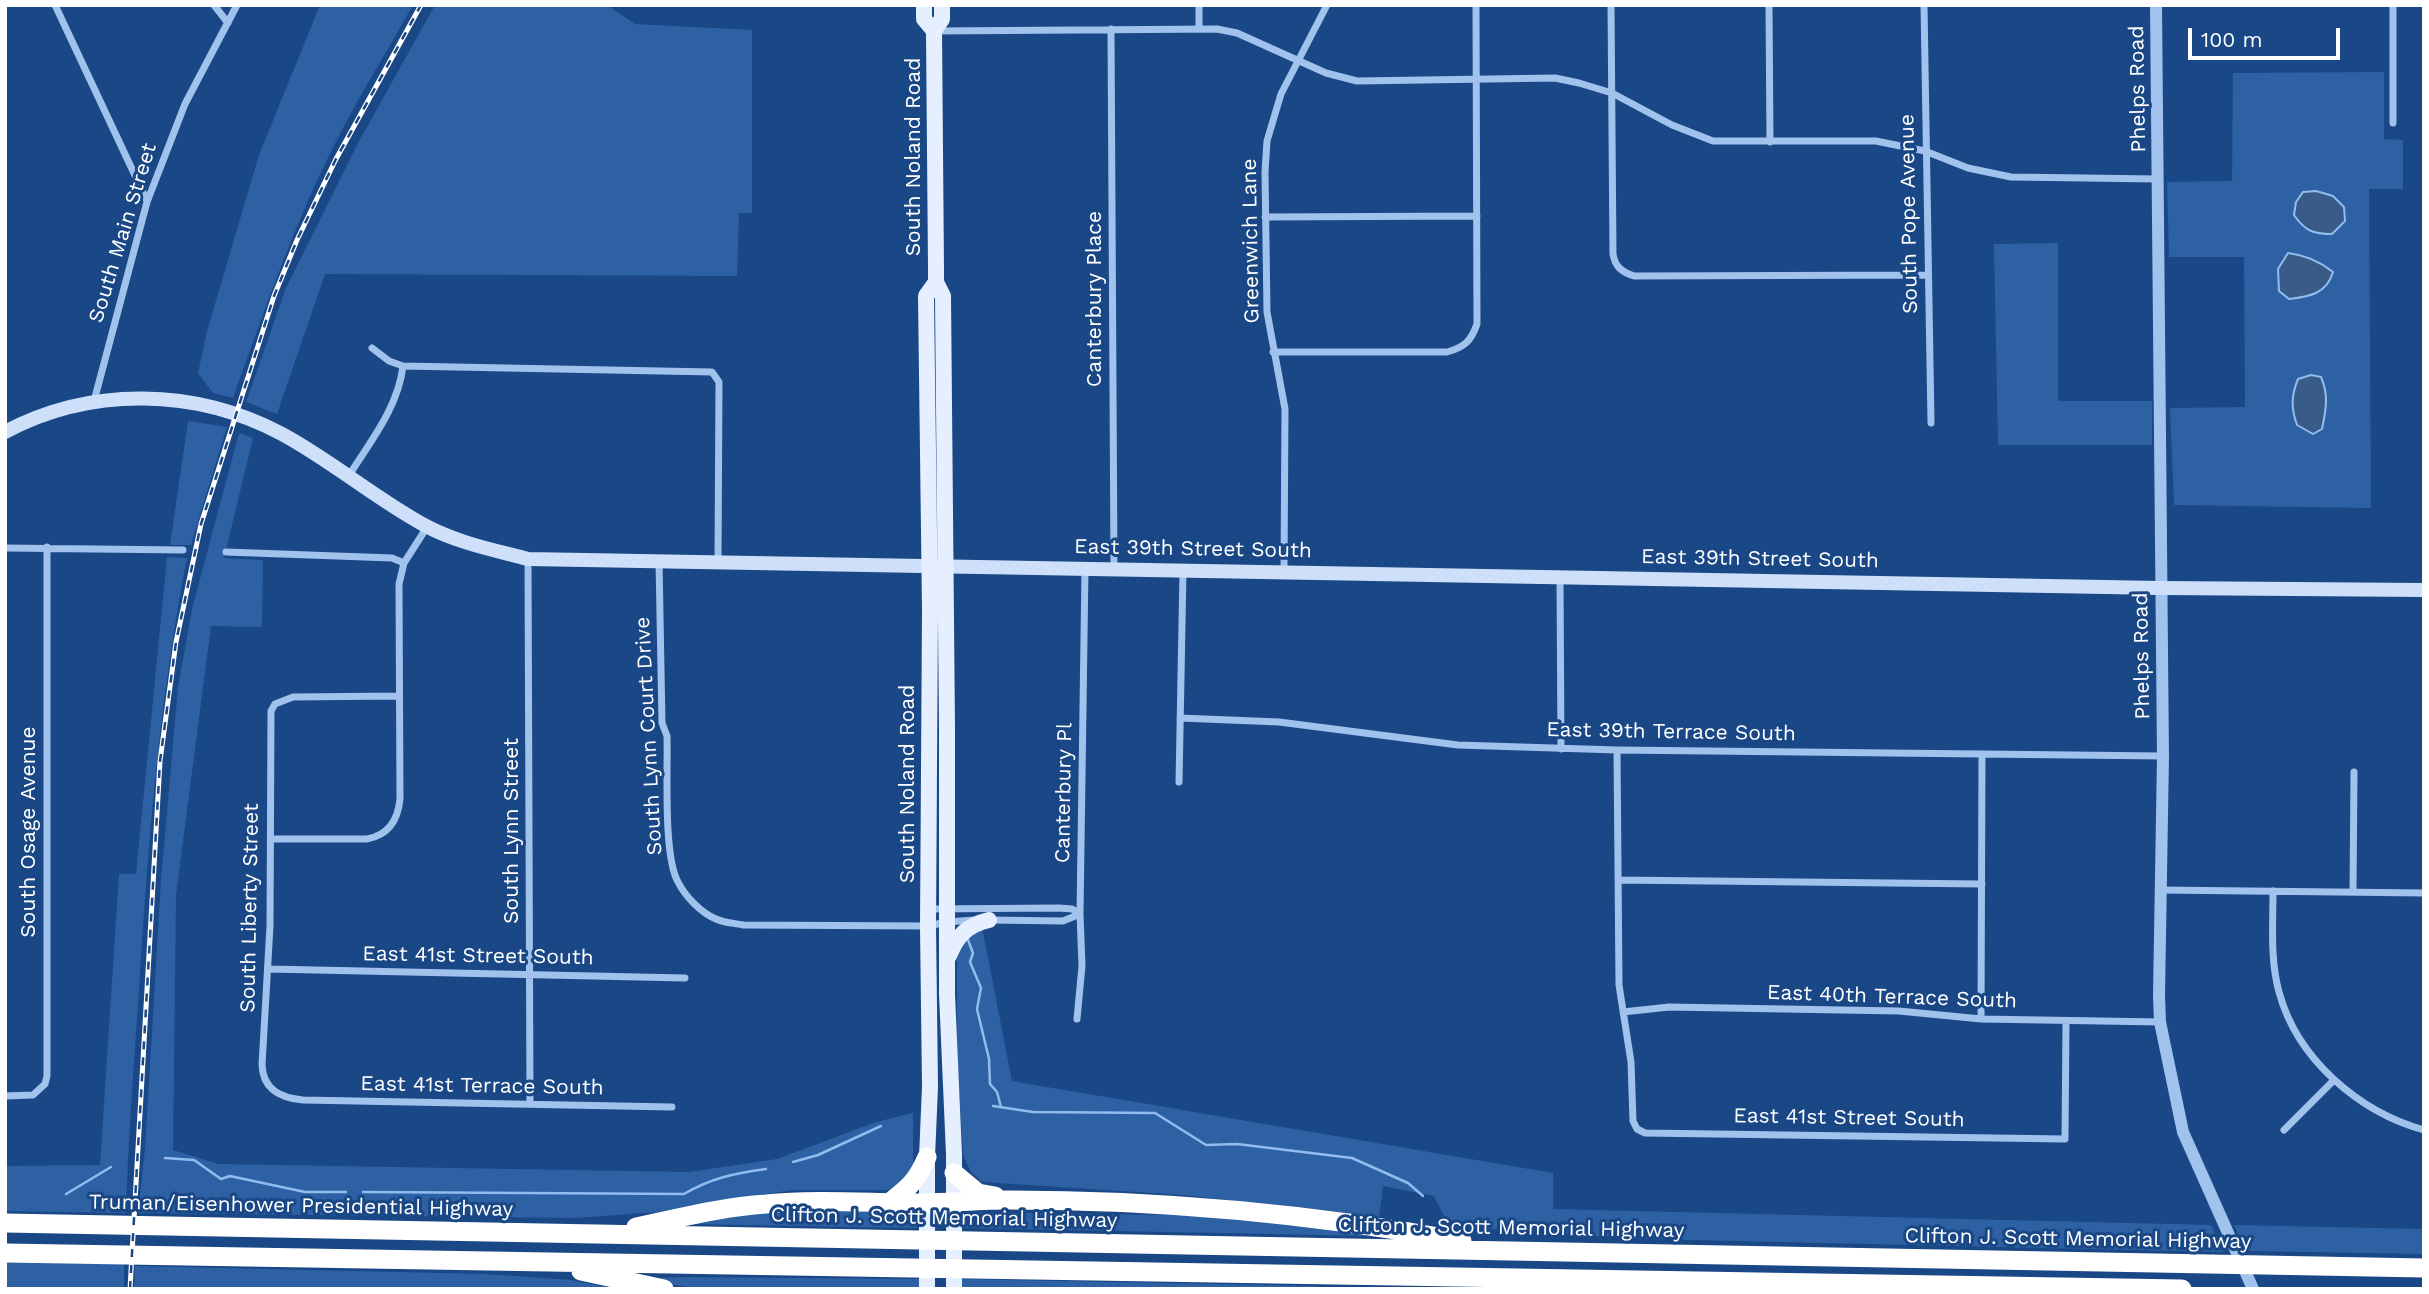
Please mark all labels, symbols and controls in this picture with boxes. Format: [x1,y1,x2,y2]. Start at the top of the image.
scale bar [2191,14,2343,58]
street label: Phelps Road [2124,25,2152,153]
text: 100 m [2201,27,2263,52]
street label: South Noland Road [901,58,927,256]
street label: South Pope Avenue [1895,114,1923,314]
street label: South Main Street [84,140,162,326]
street label: Greenwich Lane [1237,158,1265,324]
street label: Canterbury Place [1082,211,1108,387]
street label: East 39th Street South [1074,534,1312,564]
street label: East 39th Street South [1641,544,1879,574]
street label: Phelps Road [2128,592,2156,720]
street label: South Lynn Court Drive [630,616,668,856]
street label: South Noland Road [895,685,921,883]
street label: East 39th Terrace South [1546,717,1796,747]
street label: Canterbury Pl [1050,723,1078,863]
street label: South Osage Avenue [16,726,42,938]
street label: South Lynn Street [499,738,525,924]
street label: South Liberty Street [236,803,264,1013]
street label: East 41st Street South [362,941,594,971]
street label: East 40th Terrace South [1767,980,2017,1014]
street label: East 41st Terrace South [360,1071,604,1101]
street label: East 41st Street South [1733,1103,1965,1133]
street label: Truman/Eisenhower Presidential Highway [89,1190,513,1222]
street label: Clifton J. Scott Memorial Highway [770,1202,1118,1234]
street label: Clifton J. Scott Memorial Highway [1337,1212,1685,1244]
street label: Clifton J. Scott Memorial Highway [1904,1223,2252,1255]

